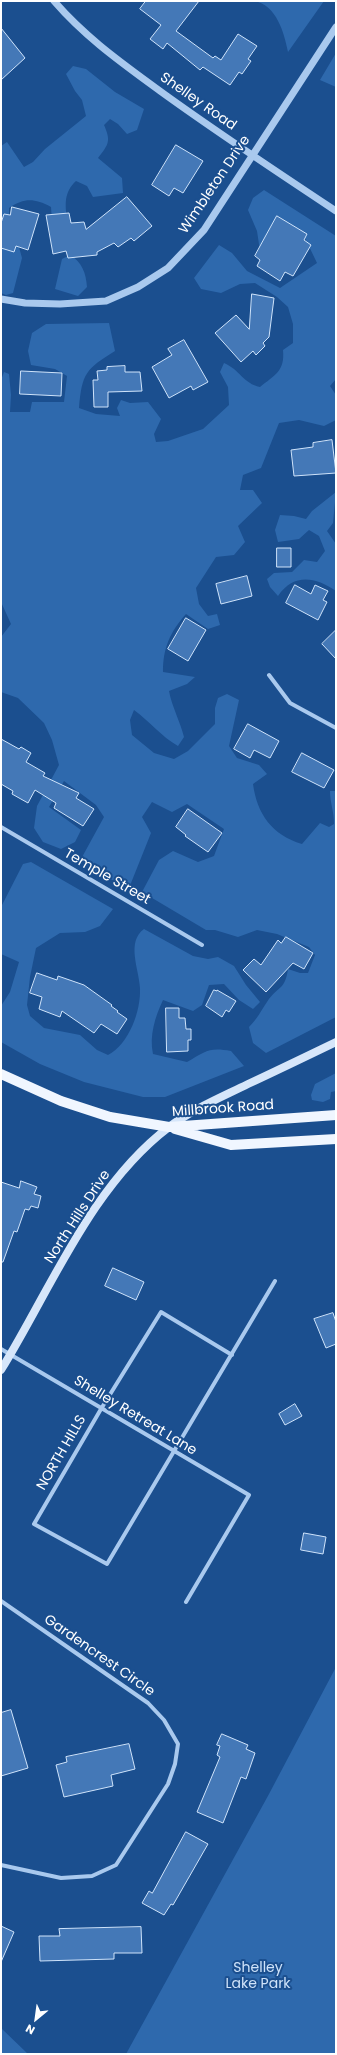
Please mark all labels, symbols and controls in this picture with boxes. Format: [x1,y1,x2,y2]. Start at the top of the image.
street label: Shelley Road [157,69,239,135]
street label: Wimbleton Drive [176,133,254,237]
street label: Temple Street [61,845,153,909]
street label: Millbrook Road [171,1097,275,1121]
street label: North Hills Drive [42,1167,114,1267]
street label: Shelley Retreat Lane [70,1373,200,1459]
street label: NORTH HILLS [34,1413,90,1493]
street label: Gardencrest Circle [40,1611,158,1701]
park label: Shelley Lake Park [225,1960,291,1992]
north arrow [16,1999,56,2039]
text: N [23,2020,38,2038]

